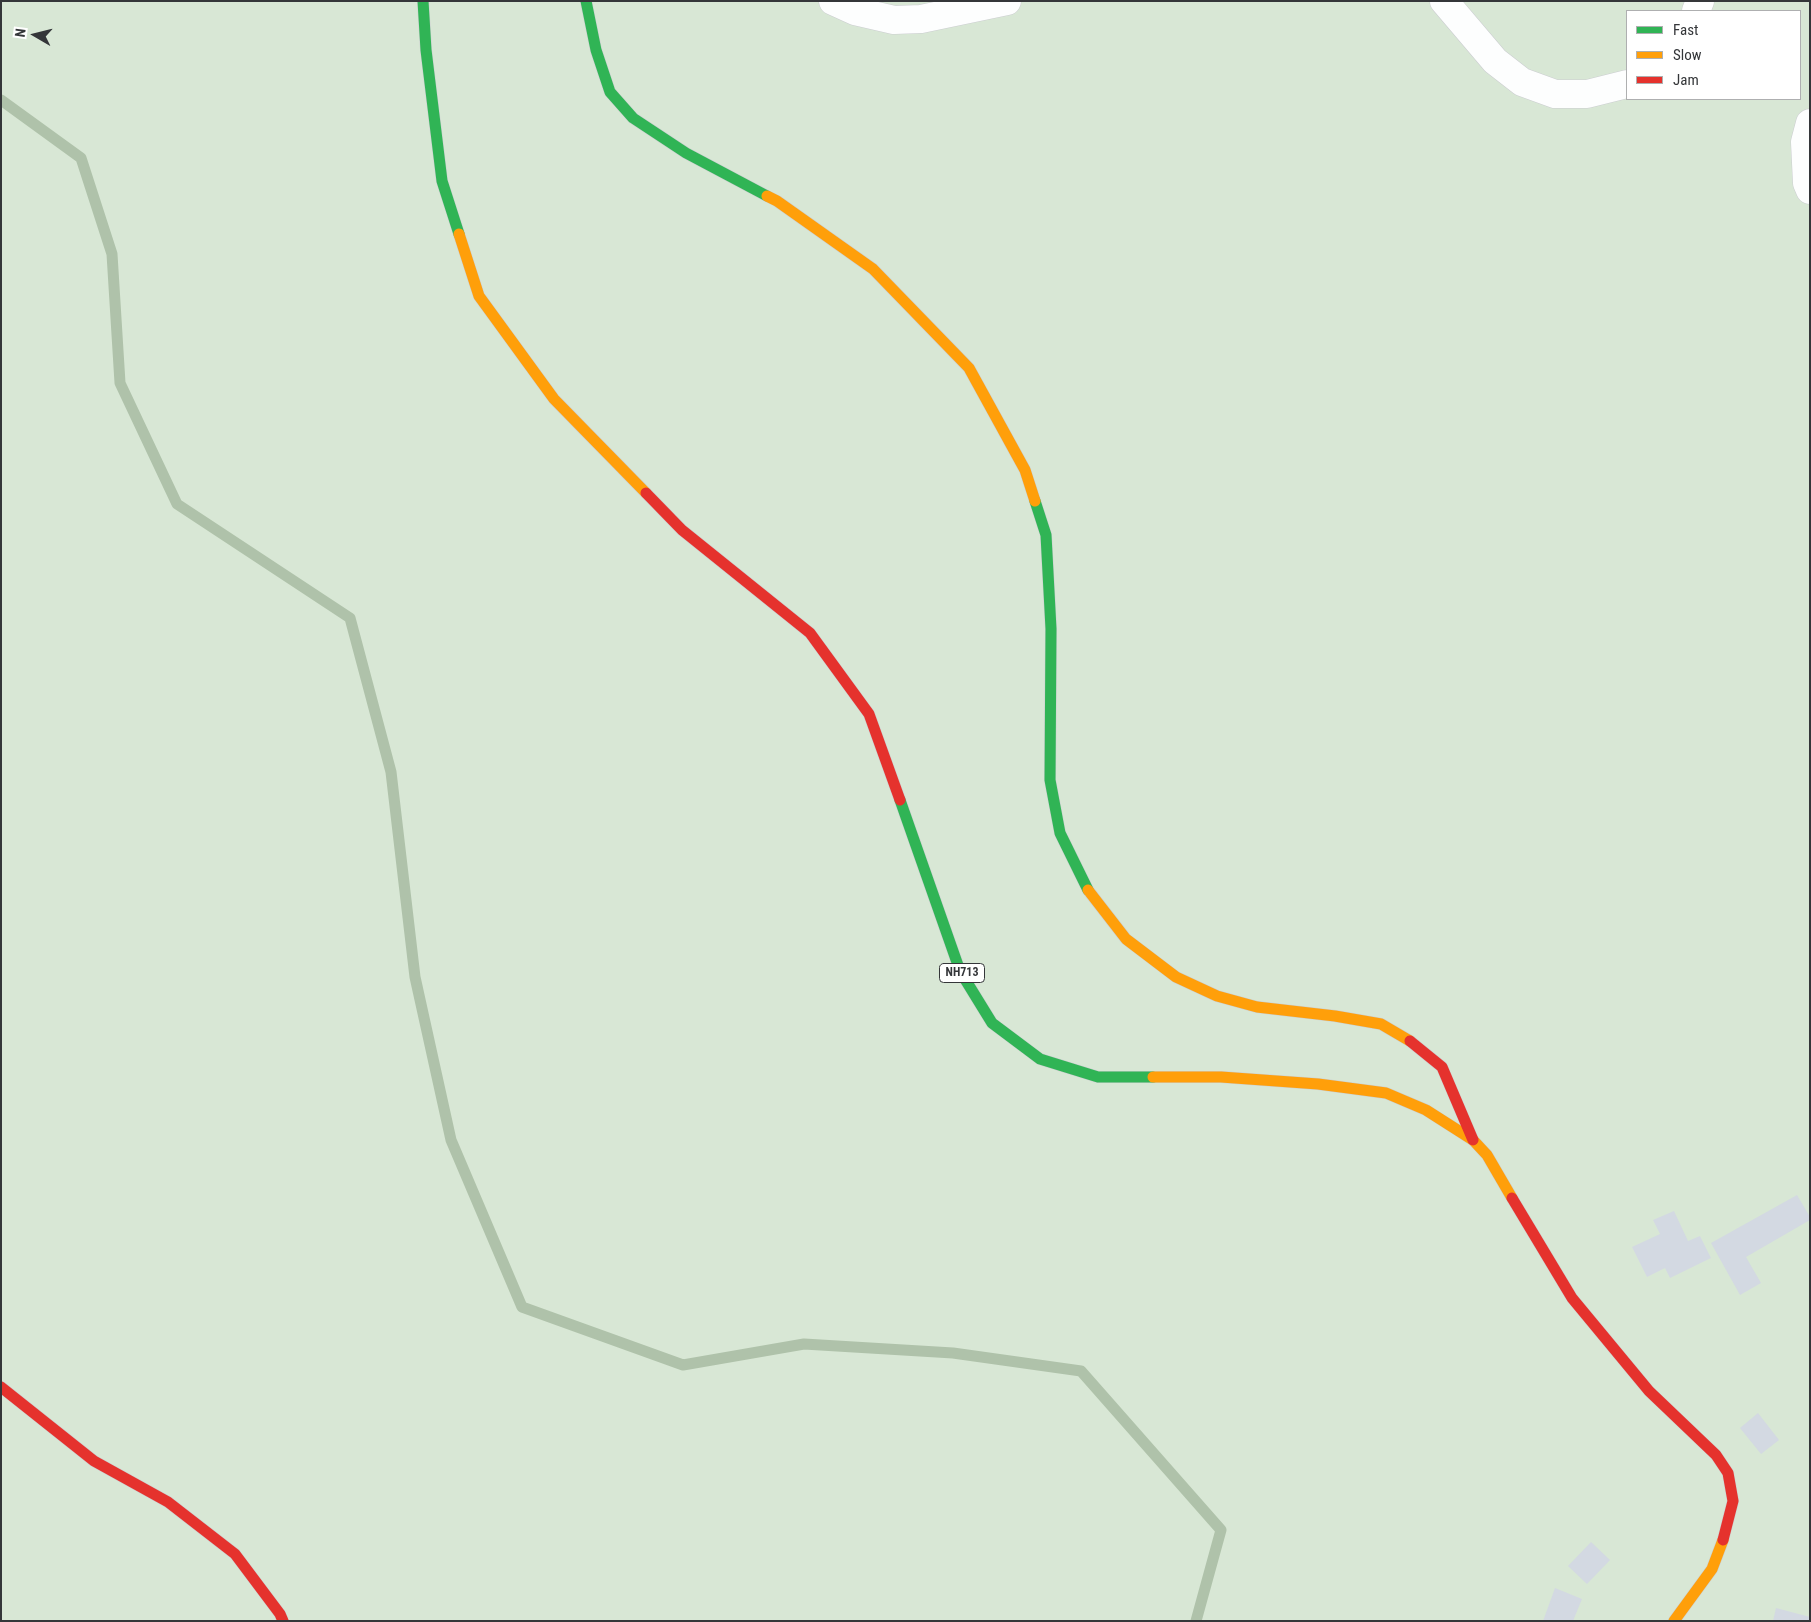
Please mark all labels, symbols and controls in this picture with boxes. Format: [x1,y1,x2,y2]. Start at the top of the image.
north arrow [10,10,60,60]
legend [1626,10,1801,100]
text: Fast [1673,21,1698,39]
text: N [12,28,29,38]
text: Slow [1673,46,1702,64]
text: Jam [1673,71,1699,89]
road number: NH713 [940,964,984,982]

